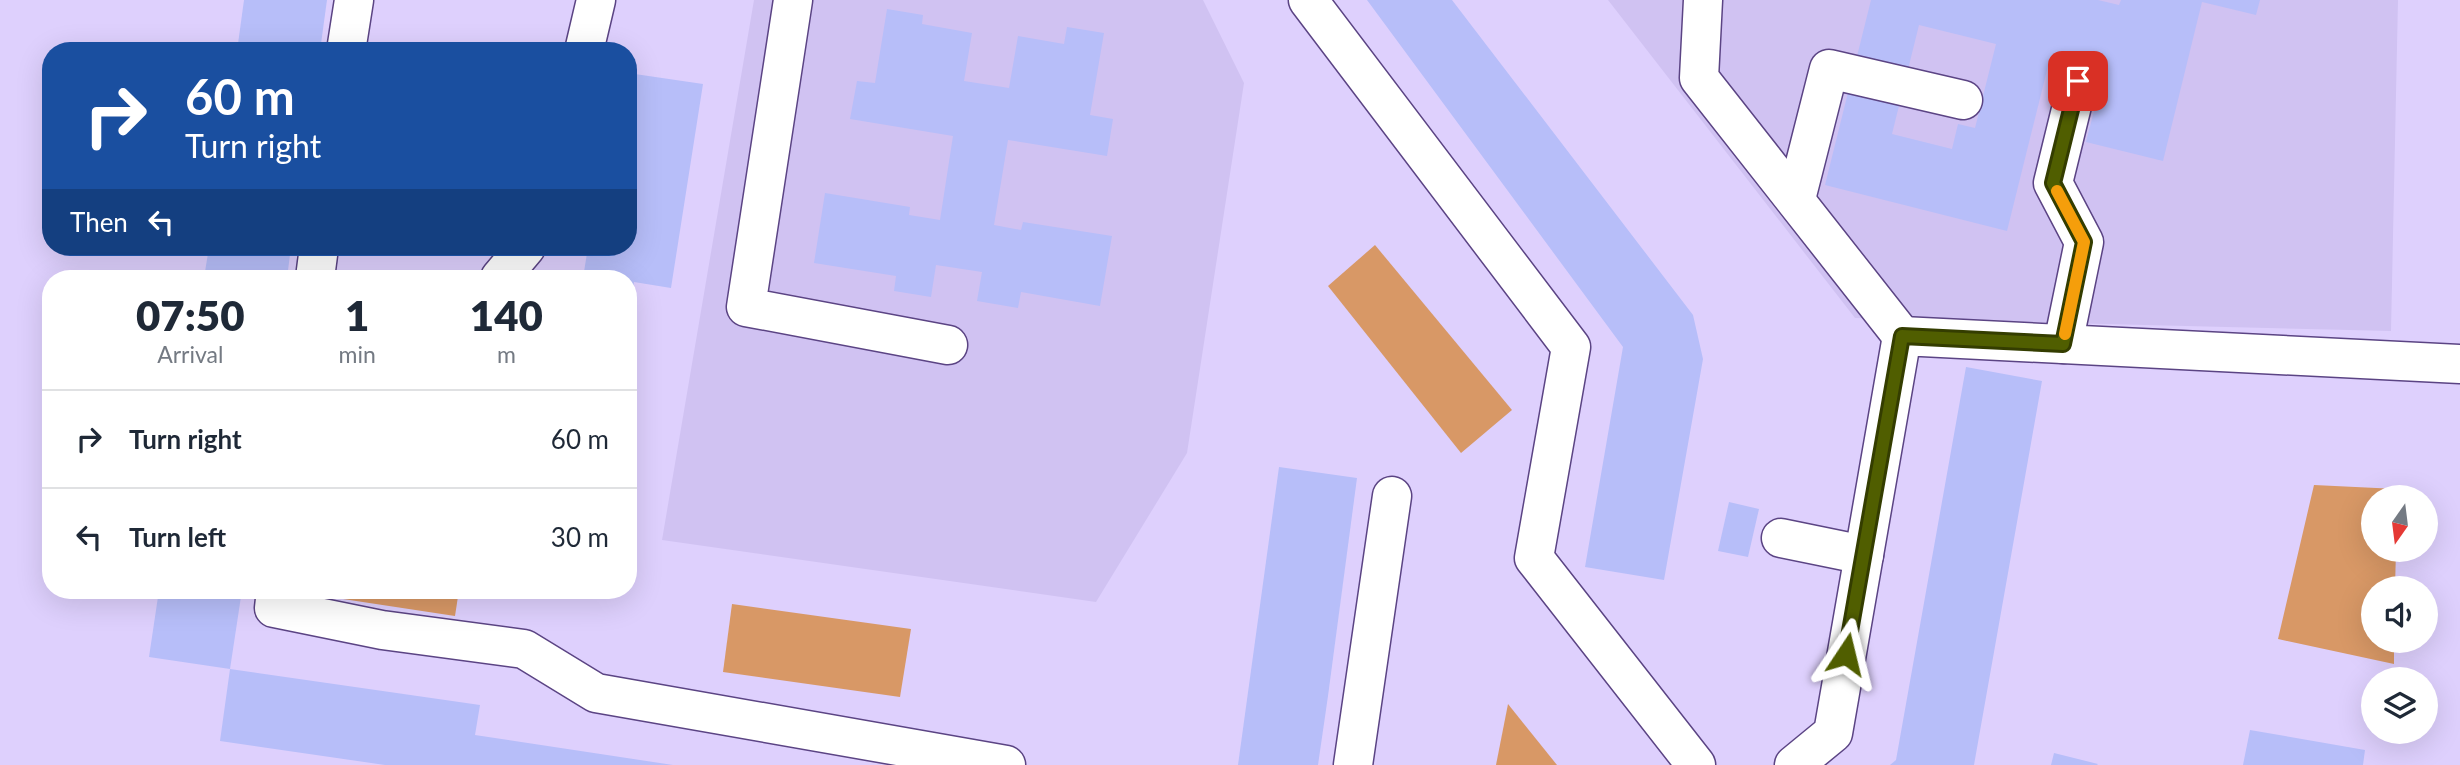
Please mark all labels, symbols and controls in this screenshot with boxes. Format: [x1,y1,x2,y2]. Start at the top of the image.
pin [2048,51,2108,111]
icon: arrive [2059,62,2097,100]
text: 60 m [185,67,295,125]
icon: right [70,70,161,161]
text: Turn right [185,126,321,165]
icon: left [142,203,180,241]
text: Then [70,206,128,238]
text: 07:50 [136,290,245,340]
text: 1 [345,290,369,340]
text: 140 [470,290,543,340]
text: Arrival [157,340,223,368]
text: min [339,340,376,368]
text: m [497,340,516,368]
icon: right [70,420,108,458]
text: Turn right [129,423,242,455]
text: 60 m [551,423,609,455]
north arrow [2361,485,2438,562]
map controls [2361,485,2438,744]
icon: left [70,518,108,556]
text: Turn left [129,521,226,553]
text: 30 m [551,521,609,553]
button: sound [2361,576,2438,653]
position arrow [1809,617,1883,691]
button: layers [2361,667,2438,744]

